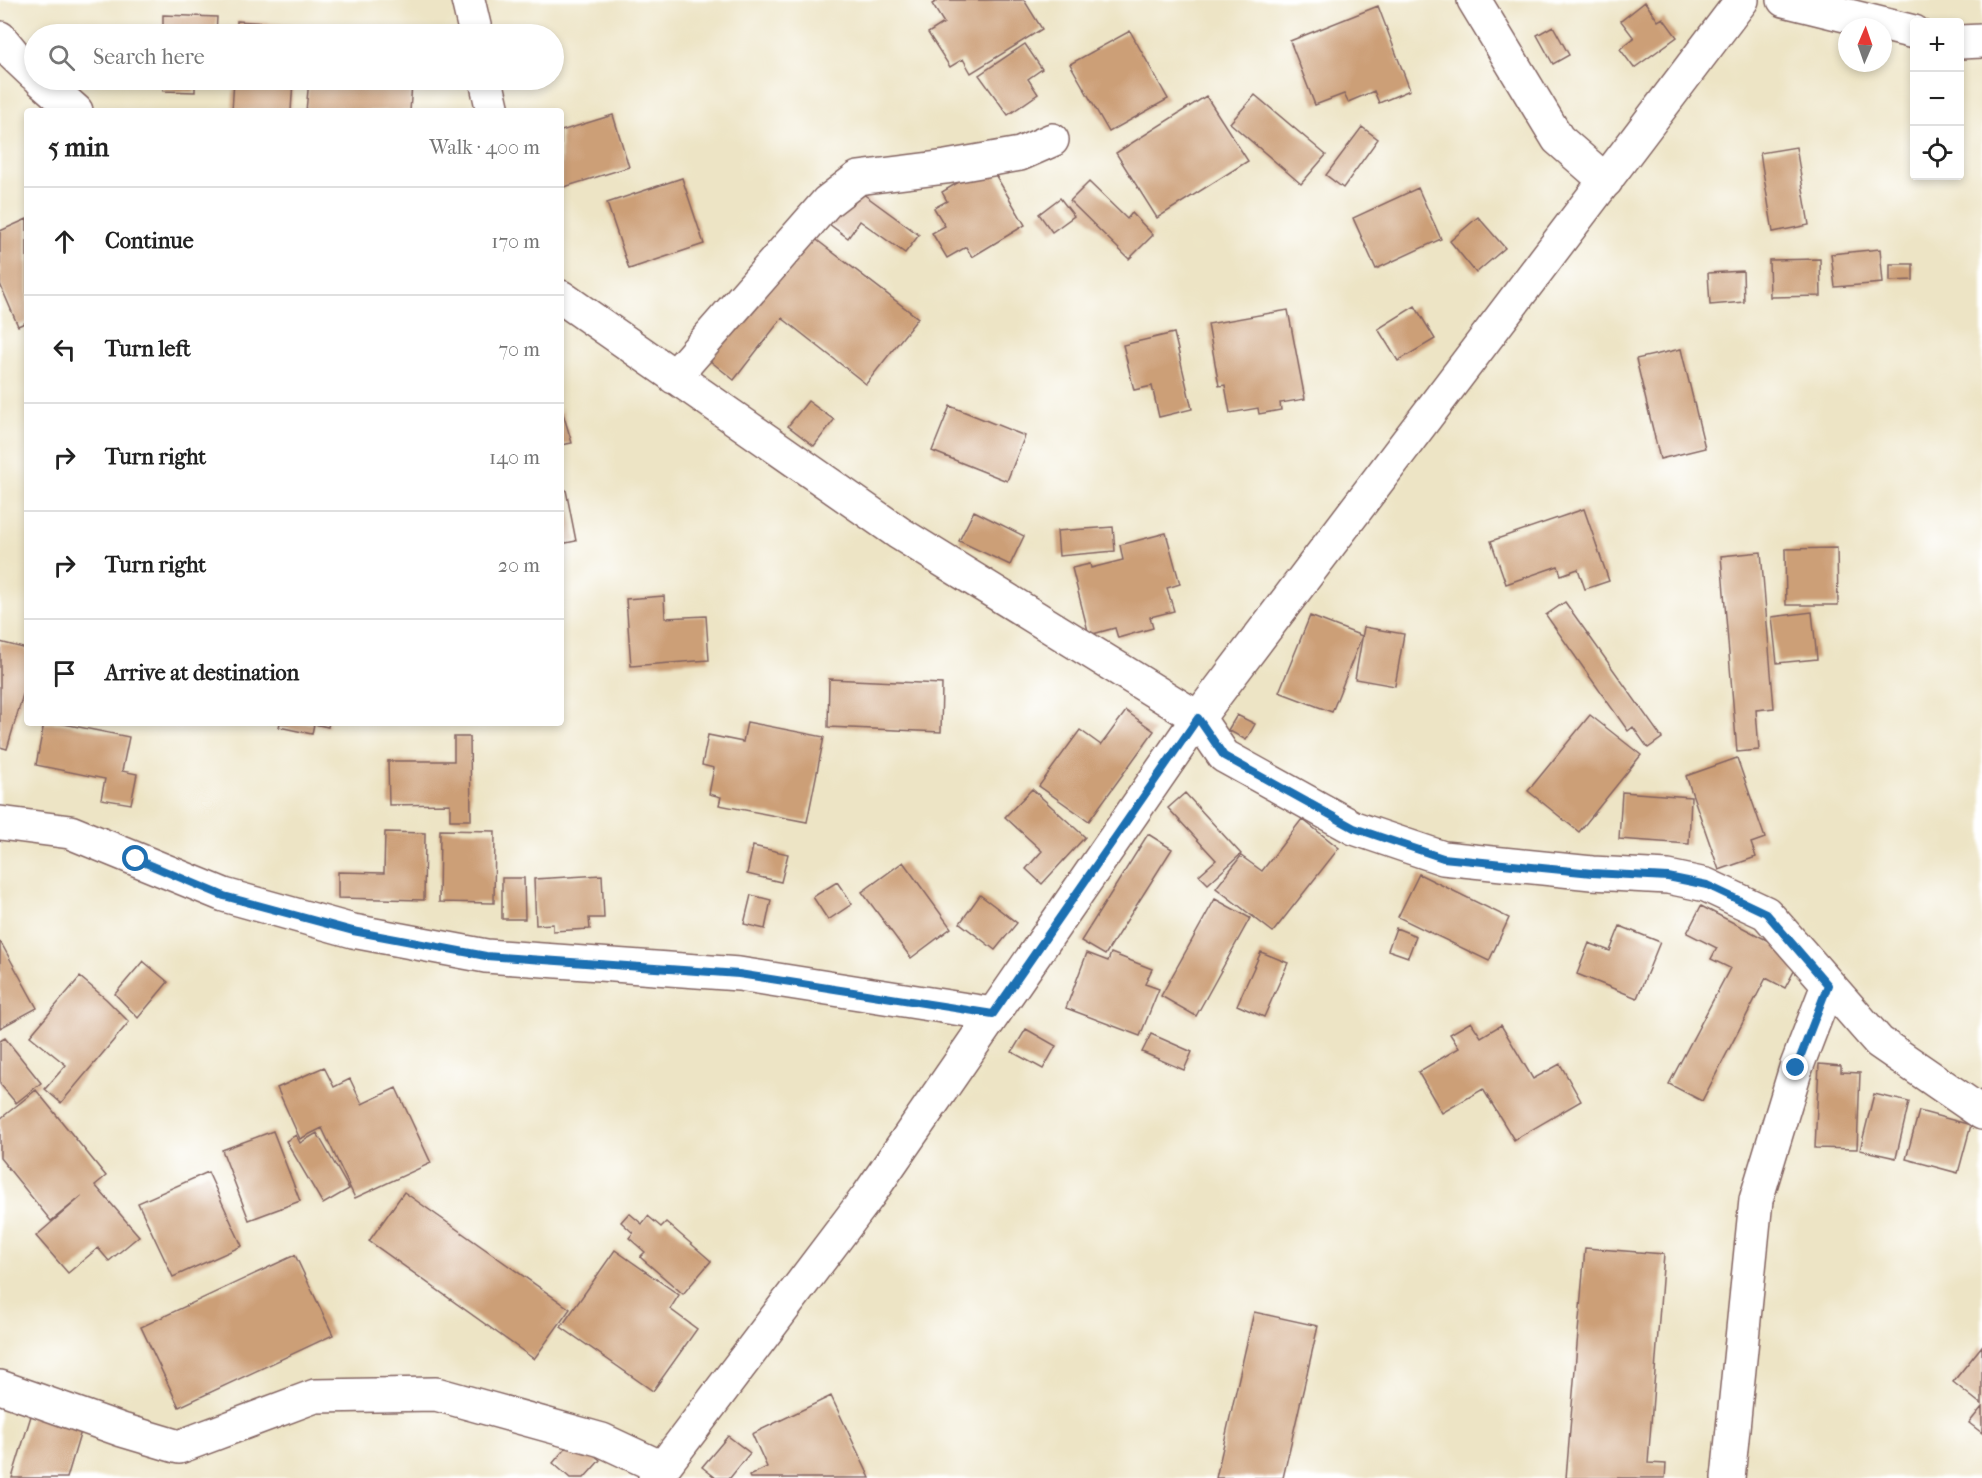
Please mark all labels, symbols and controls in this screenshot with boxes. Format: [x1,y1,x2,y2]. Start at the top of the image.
north arrow [1838,18,1892,72]
map controls [1910,18,1964,180]
button: + [1910,18,1964,72]
search box [24,24,564,90]
icon: search [45,41,78,74]
text: Search here [93,44,205,70]
button: − [1910,72,1964,126]
button: locate [1910,126,1964,180]
text: 5 min [48,132,109,163]
text: Walk · 400 m [429,136,540,159]
icon: ahead [48,225,81,258]
text: Continue [105,228,194,254]
text: 170 m [491,230,540,253]
icon: left [48,333,81,366]
text: Turn left [105,336,191,362]
text: 70 m [498,338,540,361]
icon: right [48,441,81,474]
text: Turn right [105,444,206,470]
text: 140 m [489,446,540,469]
icon: right [48,549,81,582]
text: Turn right [105,552,206,578]
text: 20 m [498,554,540,577]
icon: arrive [48,657,81,690]
text: Arrive at destination [105,660,299,686]
route start [122,845,148,871]
route end [1782,1054,1808,1080]

